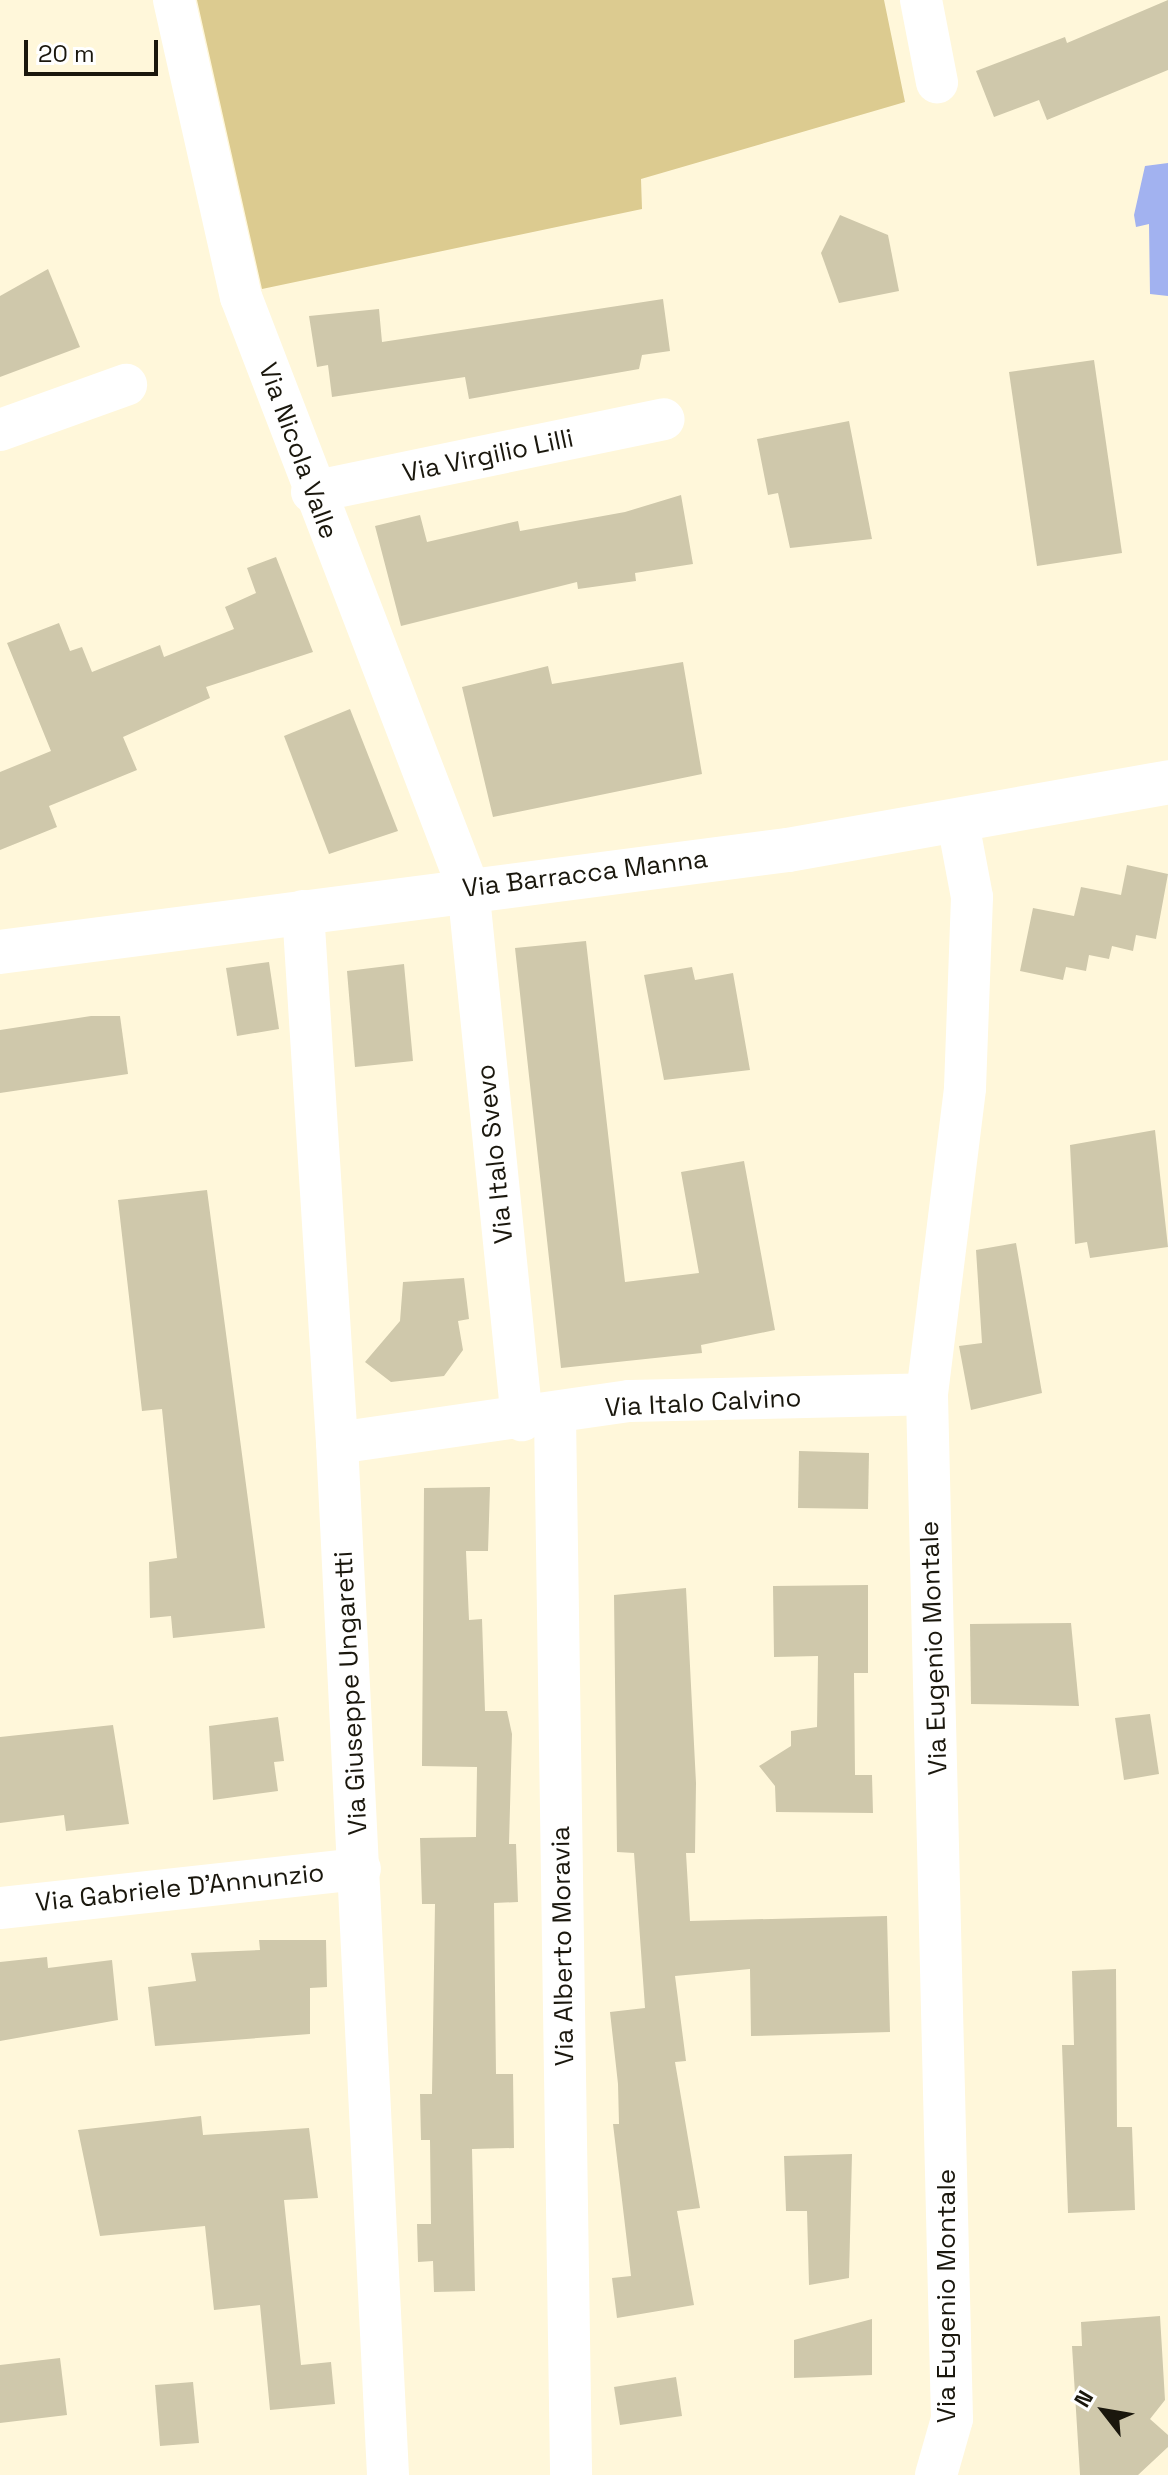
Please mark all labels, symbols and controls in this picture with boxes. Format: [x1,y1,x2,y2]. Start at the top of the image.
scale bar [28,24,162,74]
text: 20 m [38,38,95,69]
street label: Via Nicola Valle [252,358,344,544]
street label: Via Virgilio Lilli [400,423,576,489]
street label: Via Barracca Manna [461,843,709,905]
street label: Via Italo Svevo [470,1063,520,1245]
street label: Via Italo Calvino [604,1382,802,1424]
street label: Via Eugenio Montale [914,1520,954,1776]
street label: Via Giuseppe Ungaretti [328,1550,374,1836]
street label: Via Alberto Moravia [545,1825,581,2067]
street label: Via Gabriele D'Annunzio [34,1857,326,1919]
street label: Via Eugenio Montale [931,2169,963,2423]
north arrow [1064,2371,1144,2451]
text: N [1068,2385,1099,2412]

